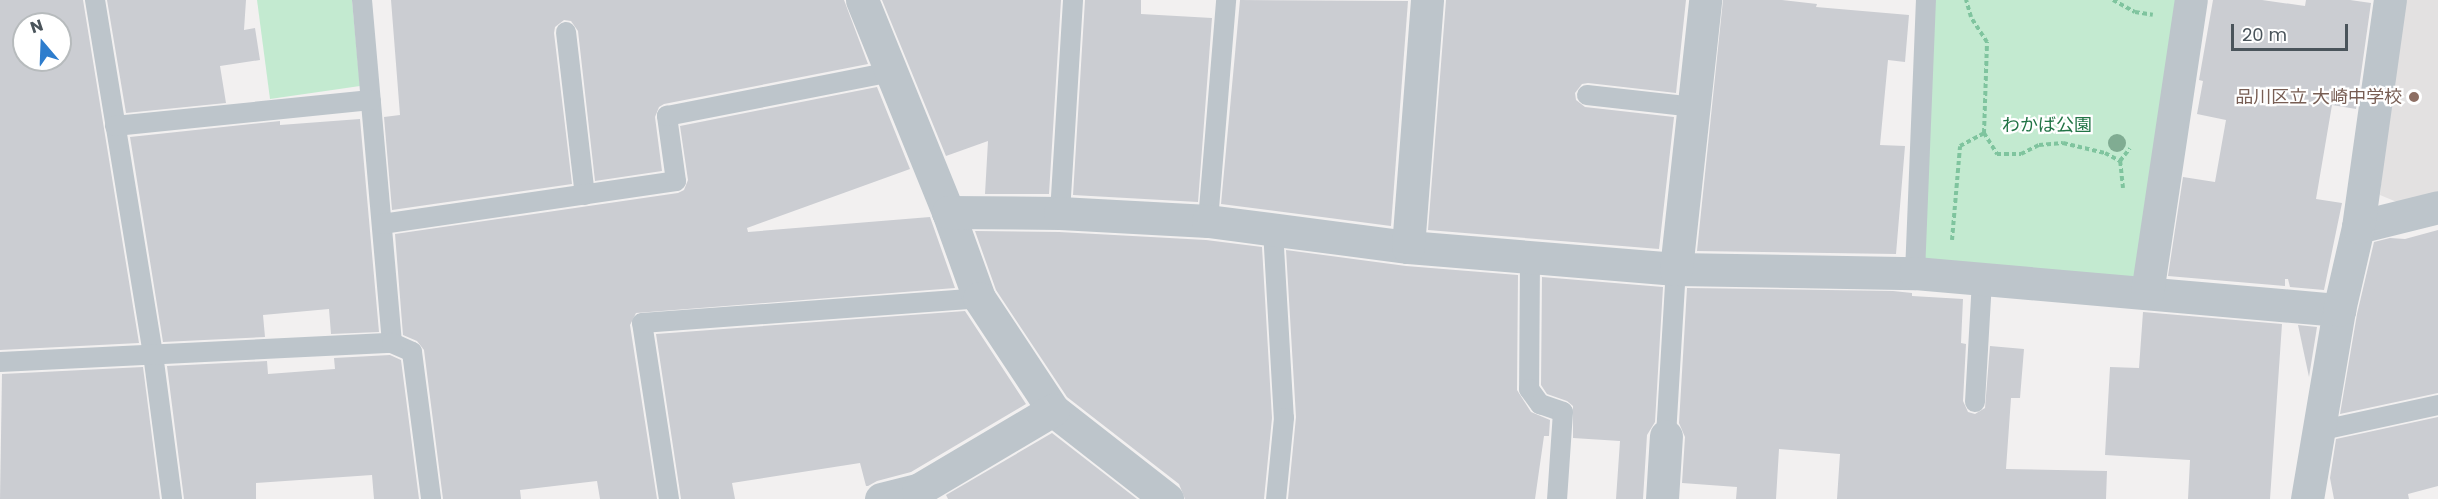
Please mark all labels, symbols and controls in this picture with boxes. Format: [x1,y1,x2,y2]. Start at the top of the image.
north arrow [12,12,72,72]
scale bar [2234,12,2351,50]
text: N [27,14,46,39]
text: 20 m [2242,22,2287,47]
place label: 品川区立 大崎中学校 [2235,86,2402,108]
marker: 品川区立 大崎中学校 [2407,90,2421,104]
park label: わかば公園 [2002,114,2092,136]

